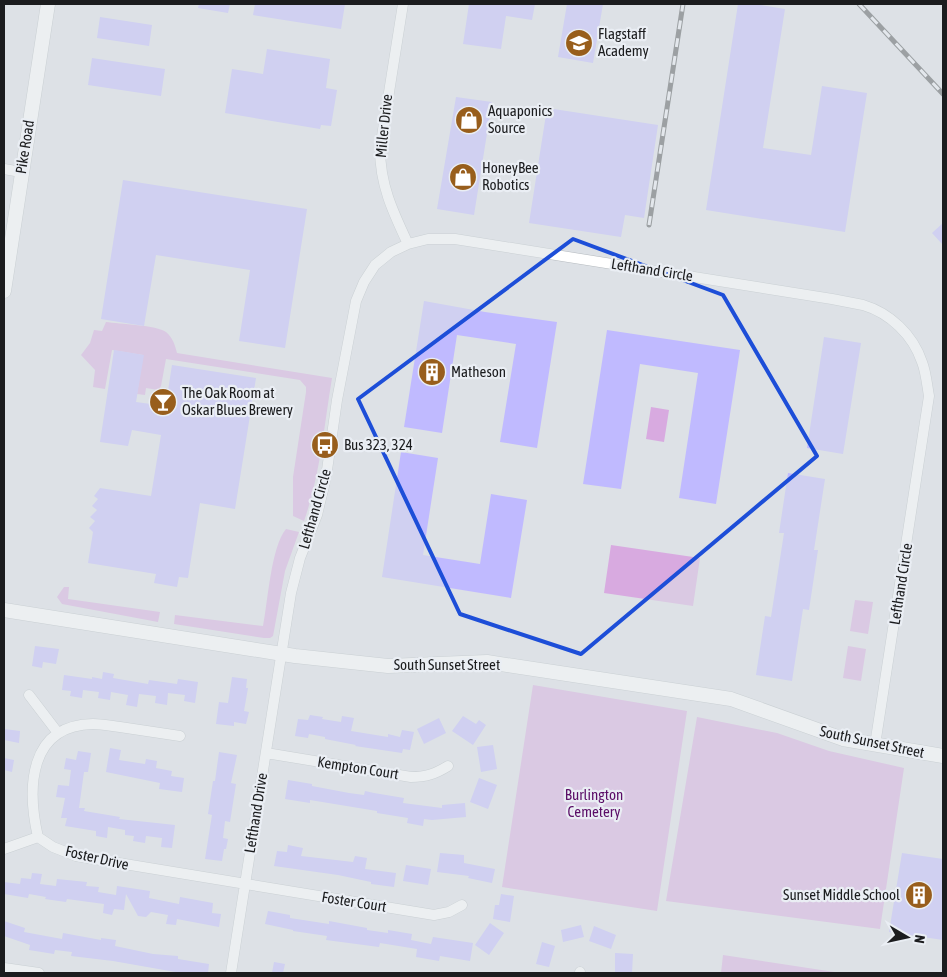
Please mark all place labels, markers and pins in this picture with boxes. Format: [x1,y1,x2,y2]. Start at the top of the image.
place label: Flagstaff Academy [598,25,649,59]
school or university icon: Flagstaff Academy [564,28,594,58]
place label: Aquaponics Source [488,102,552,136]
shop icon: Aquaponics Source [454,105,484,135]
place label: HoneyBee Robotics [482,159,539,193]
shop icon: HoneyBee Robotics [448,162,478,192]
building icon: Matheson [417,357,447,387]
place label: Matheson [451,363,506,380]
place label: The Oak Room at Oskar Blues Brewery [182,384,293,418]
bar icon: The Oak Room at Oskar Blues Brewery [148,387,178,417]
bus stop icon: Bus 323, 324 [310,430,340,460]
place label: Bus 323, 324 [344,436,413,453]
building icon: Sunset Middle School [904,880,934,910]
place label: Sunset Middle School [783,886,900,903]

